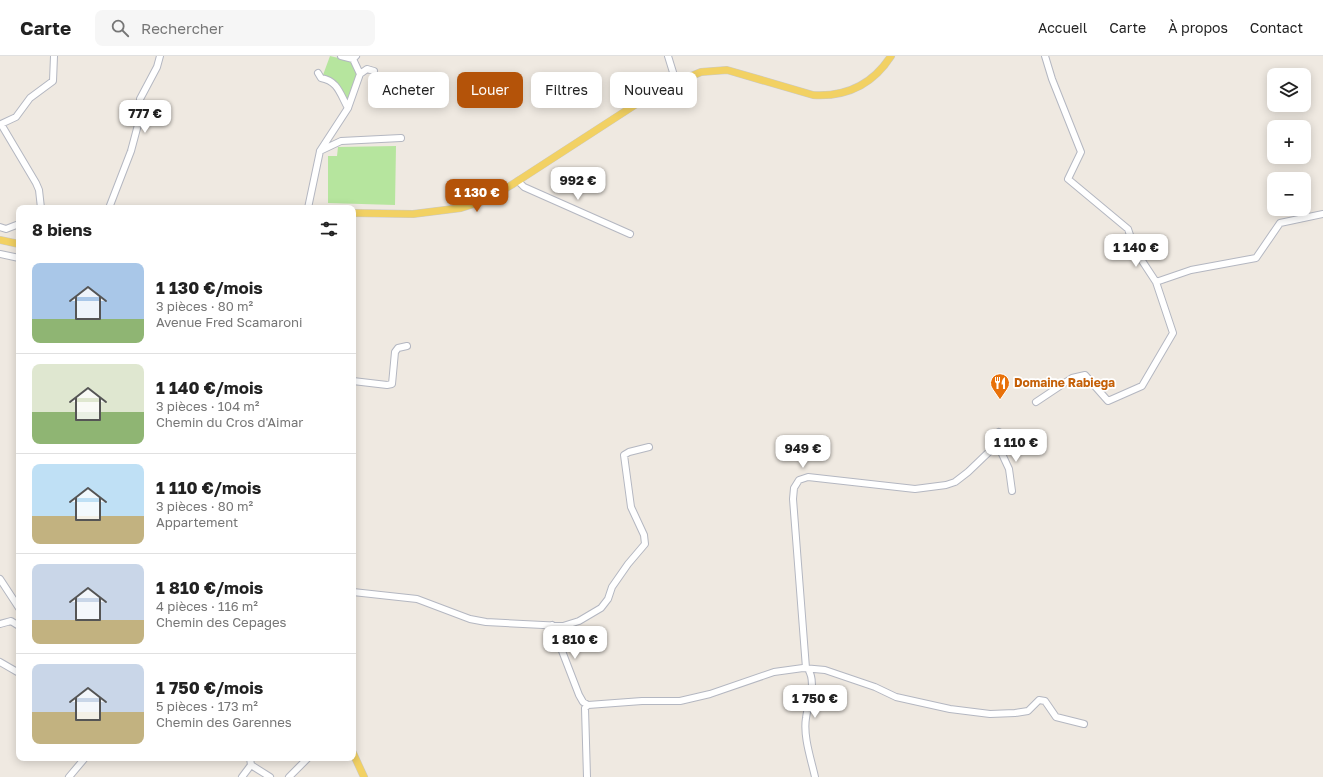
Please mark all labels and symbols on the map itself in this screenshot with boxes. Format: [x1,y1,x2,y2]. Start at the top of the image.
pin: 777 € [117,100,173,134]
pin: 992 € [550,167,606,201]
pin: 1 130 € [440,179,514,213]
pin: 1 140 € [1099,234,1173,268]
restaurant icon: Domaine Rabiega [989,372,1011,400]
place label: Domaine Rabiega [1014,375,1115,390]
pin: 1 110 € [979,429,1053,463]
pin: 949 € [775,435,831,469]
pin: 1 810 € [538,626,612,660]
pin: 1 750 € [778,685,852,719]

